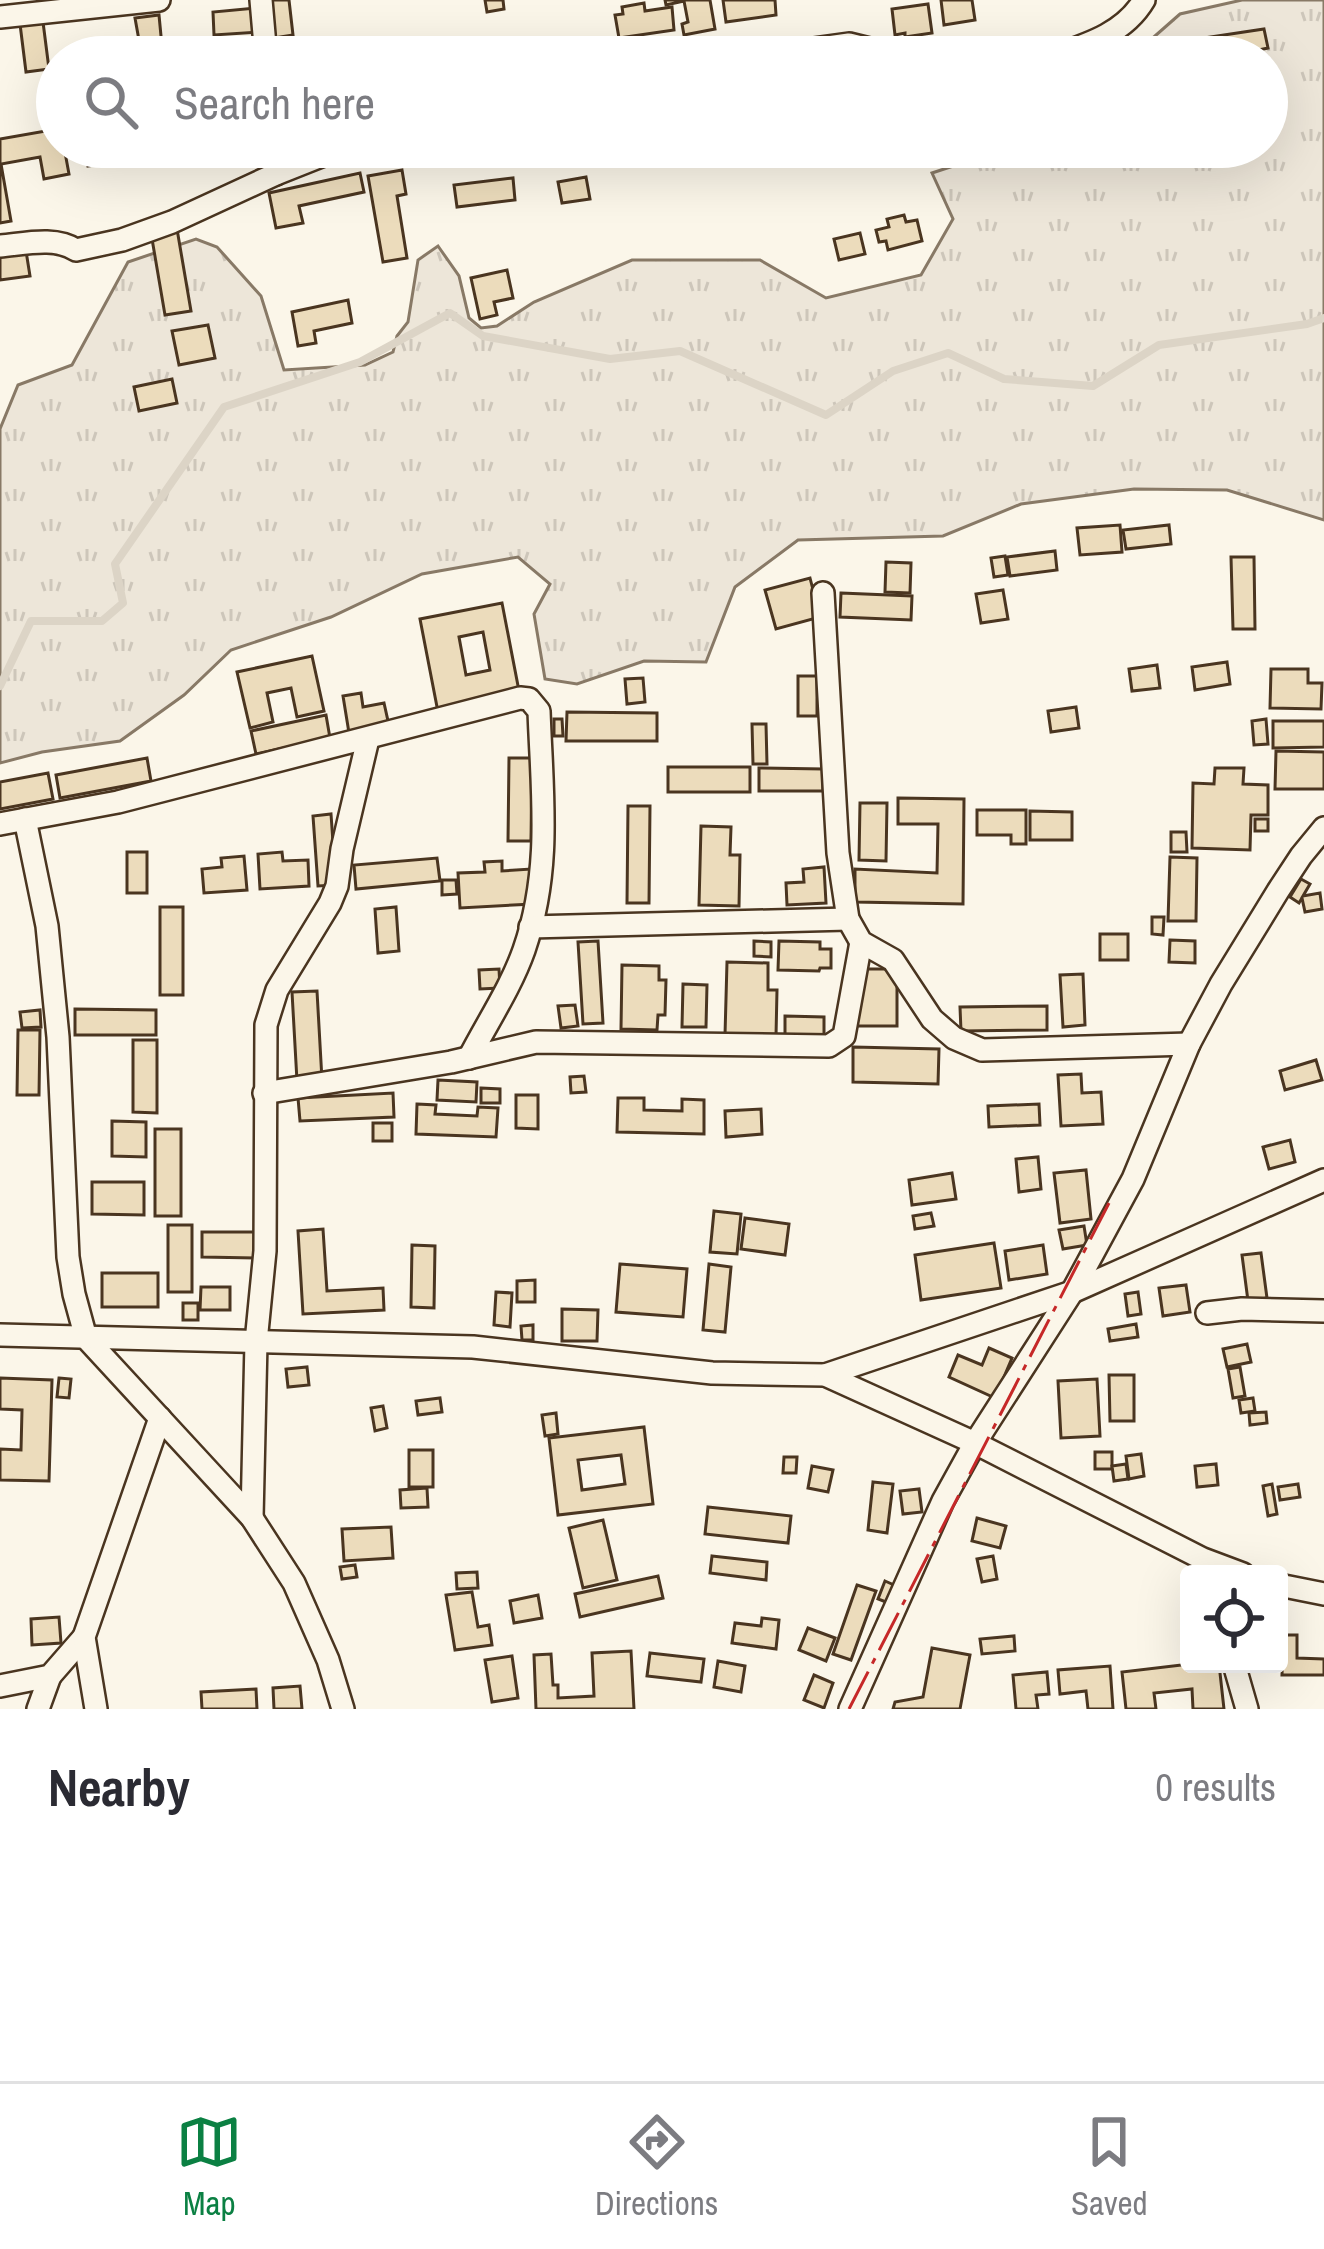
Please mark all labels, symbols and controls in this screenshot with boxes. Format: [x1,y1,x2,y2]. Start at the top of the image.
search box [36,36,1288,168]
icon: search [78,69,144,135]
text: Search here [174,72,375,133]
map controls [1180,1565,1288,1673]
button: locate [1180,1565,1288,1673]
text: Nearby [48,1753,190,1822]
text: 0 results [1155,1761,1276,1813]
tab: Map [176,2109,242,2225]
tab: Directions [595,2109,718,2225]
tab: Saved [1071,2109,1148,2225]

